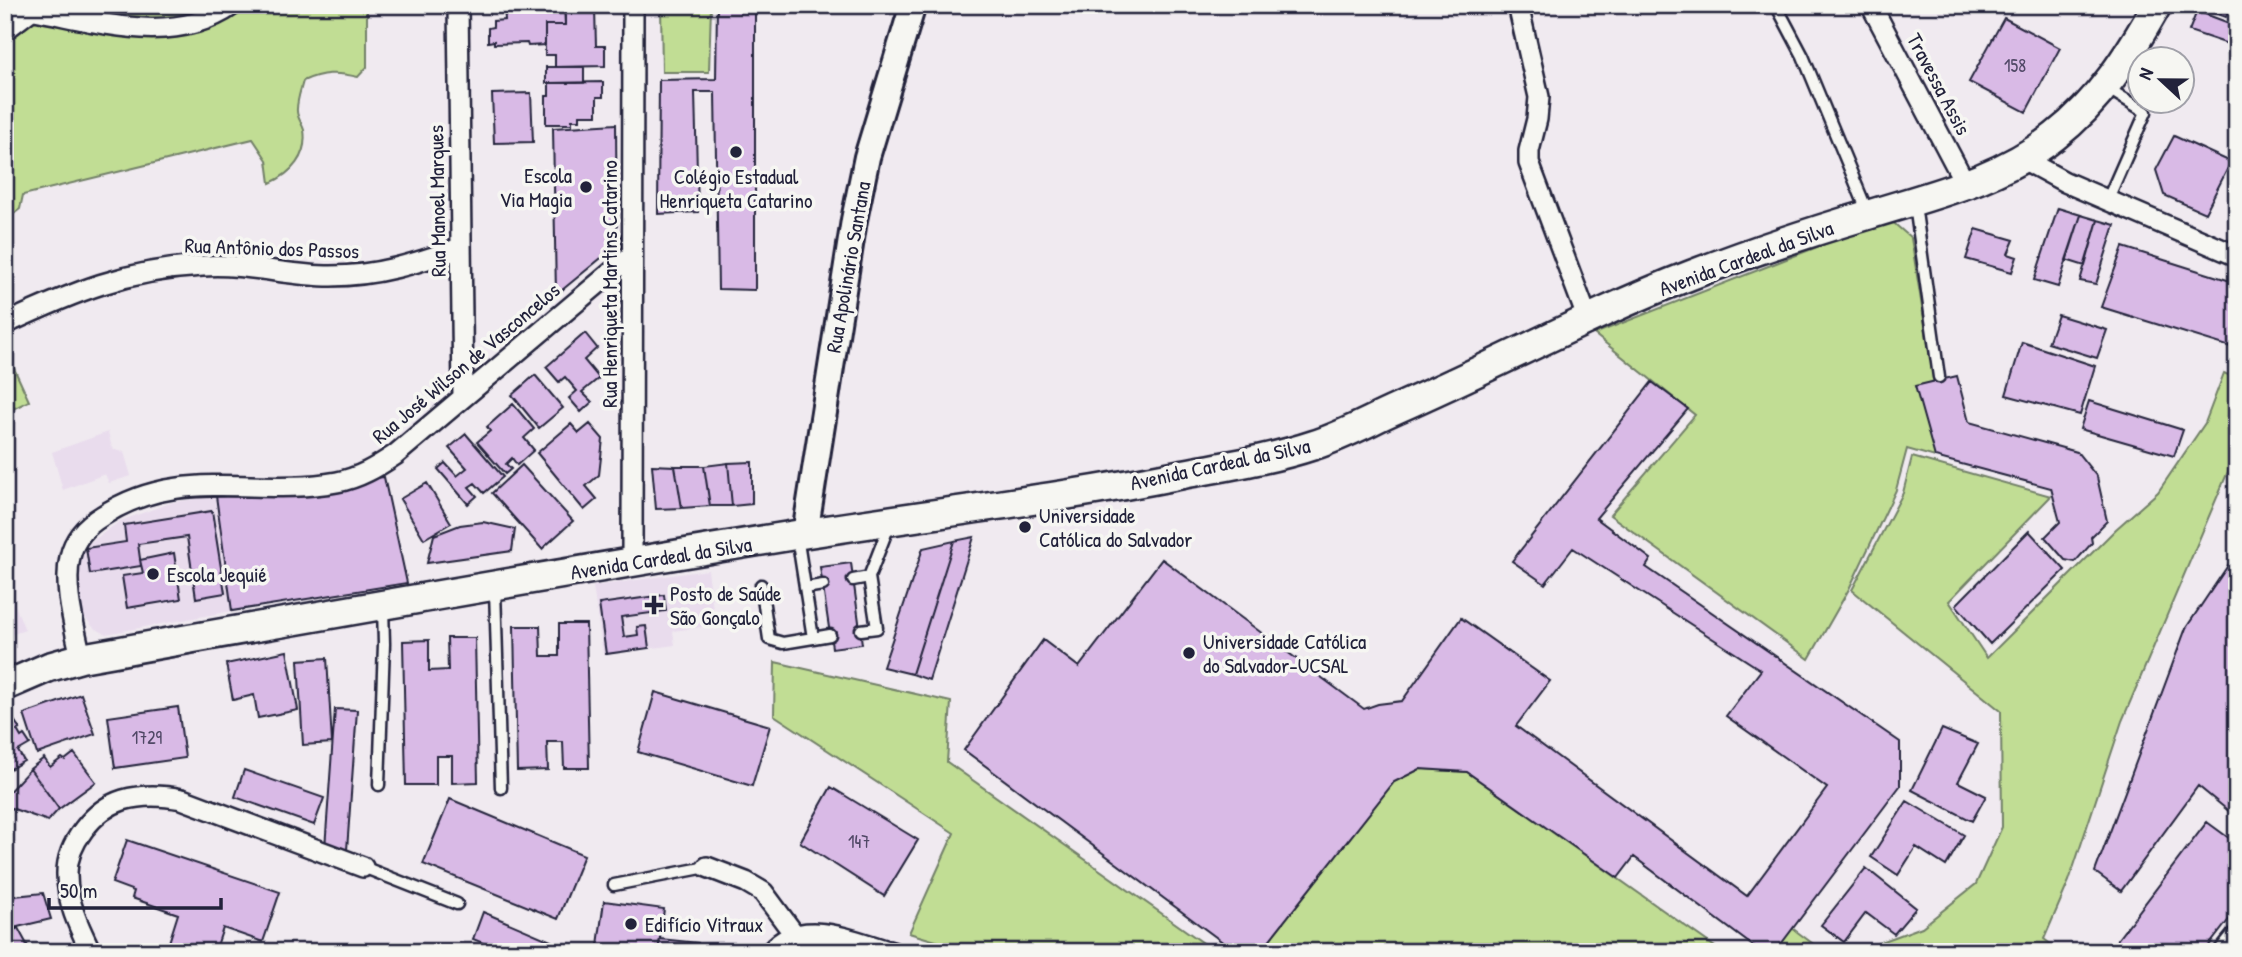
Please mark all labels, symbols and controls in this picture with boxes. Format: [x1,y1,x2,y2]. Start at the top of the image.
street label: Travessa Assis [1900,28,1978,140]
north arrow [2126,46,2196,116]
house number: 158 [2004,53,2026,78]
text: N [2131,64,2159,83]
street label: Rua Manoel Marques [421,125,453,277]
marker: Colégio Estadual Henriqueta Catarino [728,144,744,160]
street label: Rua Henriqueta Martins Catarino [595,160,624,408]
place label: Escola Via Magia [499,161,572,214]
place label: Colégio Estadual Henriqueta Catarino [659,162,813,215]
marker: Escola Via Magia [578,179,594,195]
street label: Rua Apolinário Santana [819,179,877,355]
street label: Avenida Cardeal da Silva [1655,213,1837,303]
street label: Rua Antônio dos Passos [184,230,360,266]
street label: Rua José Wilson de Vasconcelos [366,276,566,450]
street label: Avenida Cardeal da Silva [1127,431,1313,497]
place label: Universidade Católica do Salvador [1039,501,1192,554]
marker: Universidade Católica do Salvador [1017,519,1033,535]
street label: Avenida Cardeal da Silva [568,529,754,587]
place label: Escola Jequié [167,560,267,589]
marker: Escola Jequié [145,566,161,582]
place label: Posto de Saúde São Gonçalo [670,579,781,632]
marker: Posto de Saúde São Gonçalo [644,595,664,615]
place label: Universidade Católica do Salvador-UCSAL [1203,627,1366,680]
marker: Universidade Católica do Salvador-UCSAL [1181,645,1197,661]
house number: 1729 [132,725,163,750]
house number: 147 [848,829,870,854]
scale bar [49,866,220,910]
text: 50 m [60,876,97,905]
place label: Edifício Vitraux [645,910,763,939]
marker: Edifício Vitraux [623,916,639,932]

